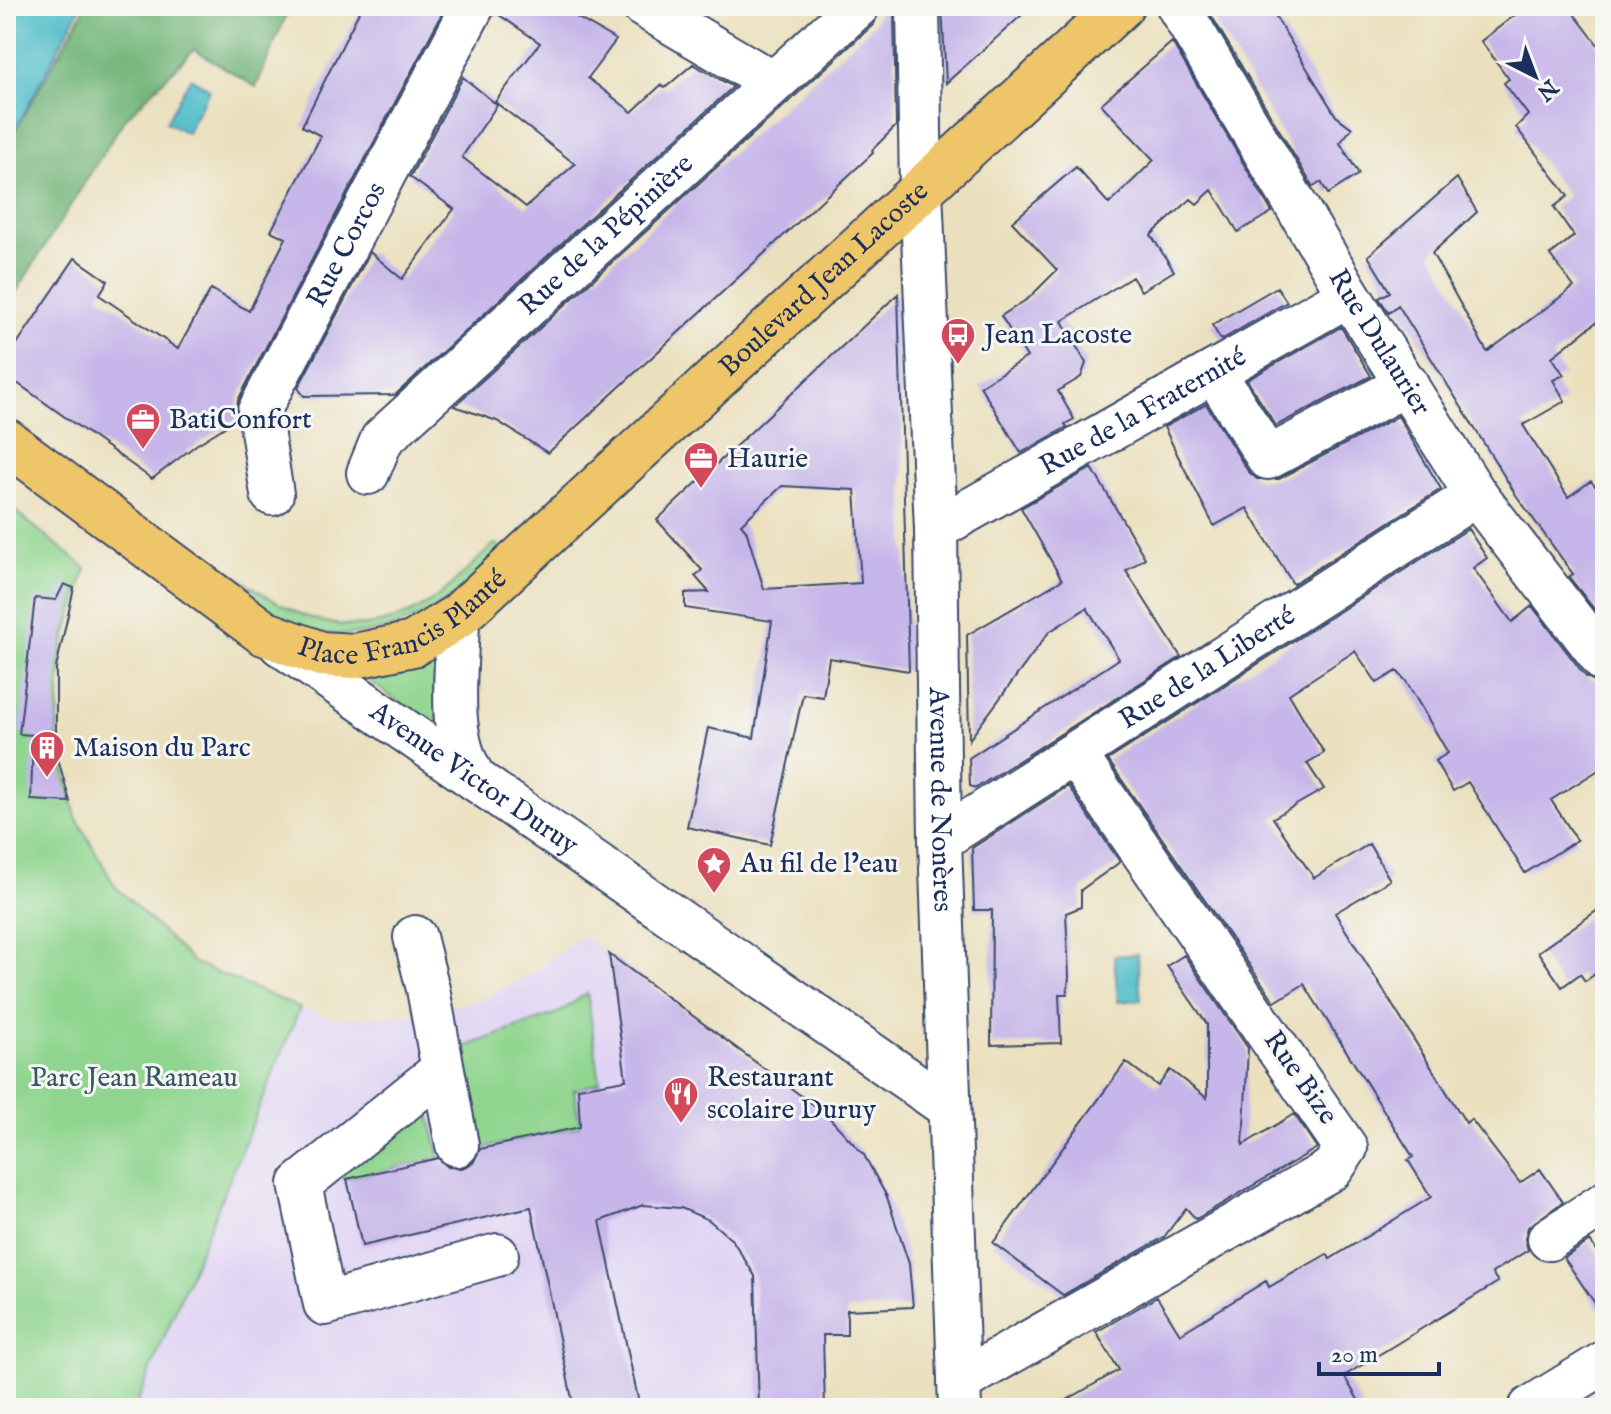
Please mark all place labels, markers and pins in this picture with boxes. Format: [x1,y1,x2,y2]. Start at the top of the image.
bus stop icon: Jean Lacoste [939,316,977,366]
place label: Jean Lacoste [981,318,1132,353]
office icon: BatiConfort [124,401,162,451]
place label: BatiConfort [169,403,312,438]
office icon: Haurie [682,440,720,490]
place label: Haurie [727,442,808,477]
building icon: Maison du Parc [28,729,66,779]
place label: Maison du Parc [73,731,251,766]
place icon: Au fil de l’eau [695,845,733,895]
place label: Au fil de l’eau [739,847,898,882]
place label: Restaurant scolaire Duruy [707,1061,876,1128]
restaurant icon: Restaurant scolaire Duruy [662,1075,700,1125]

